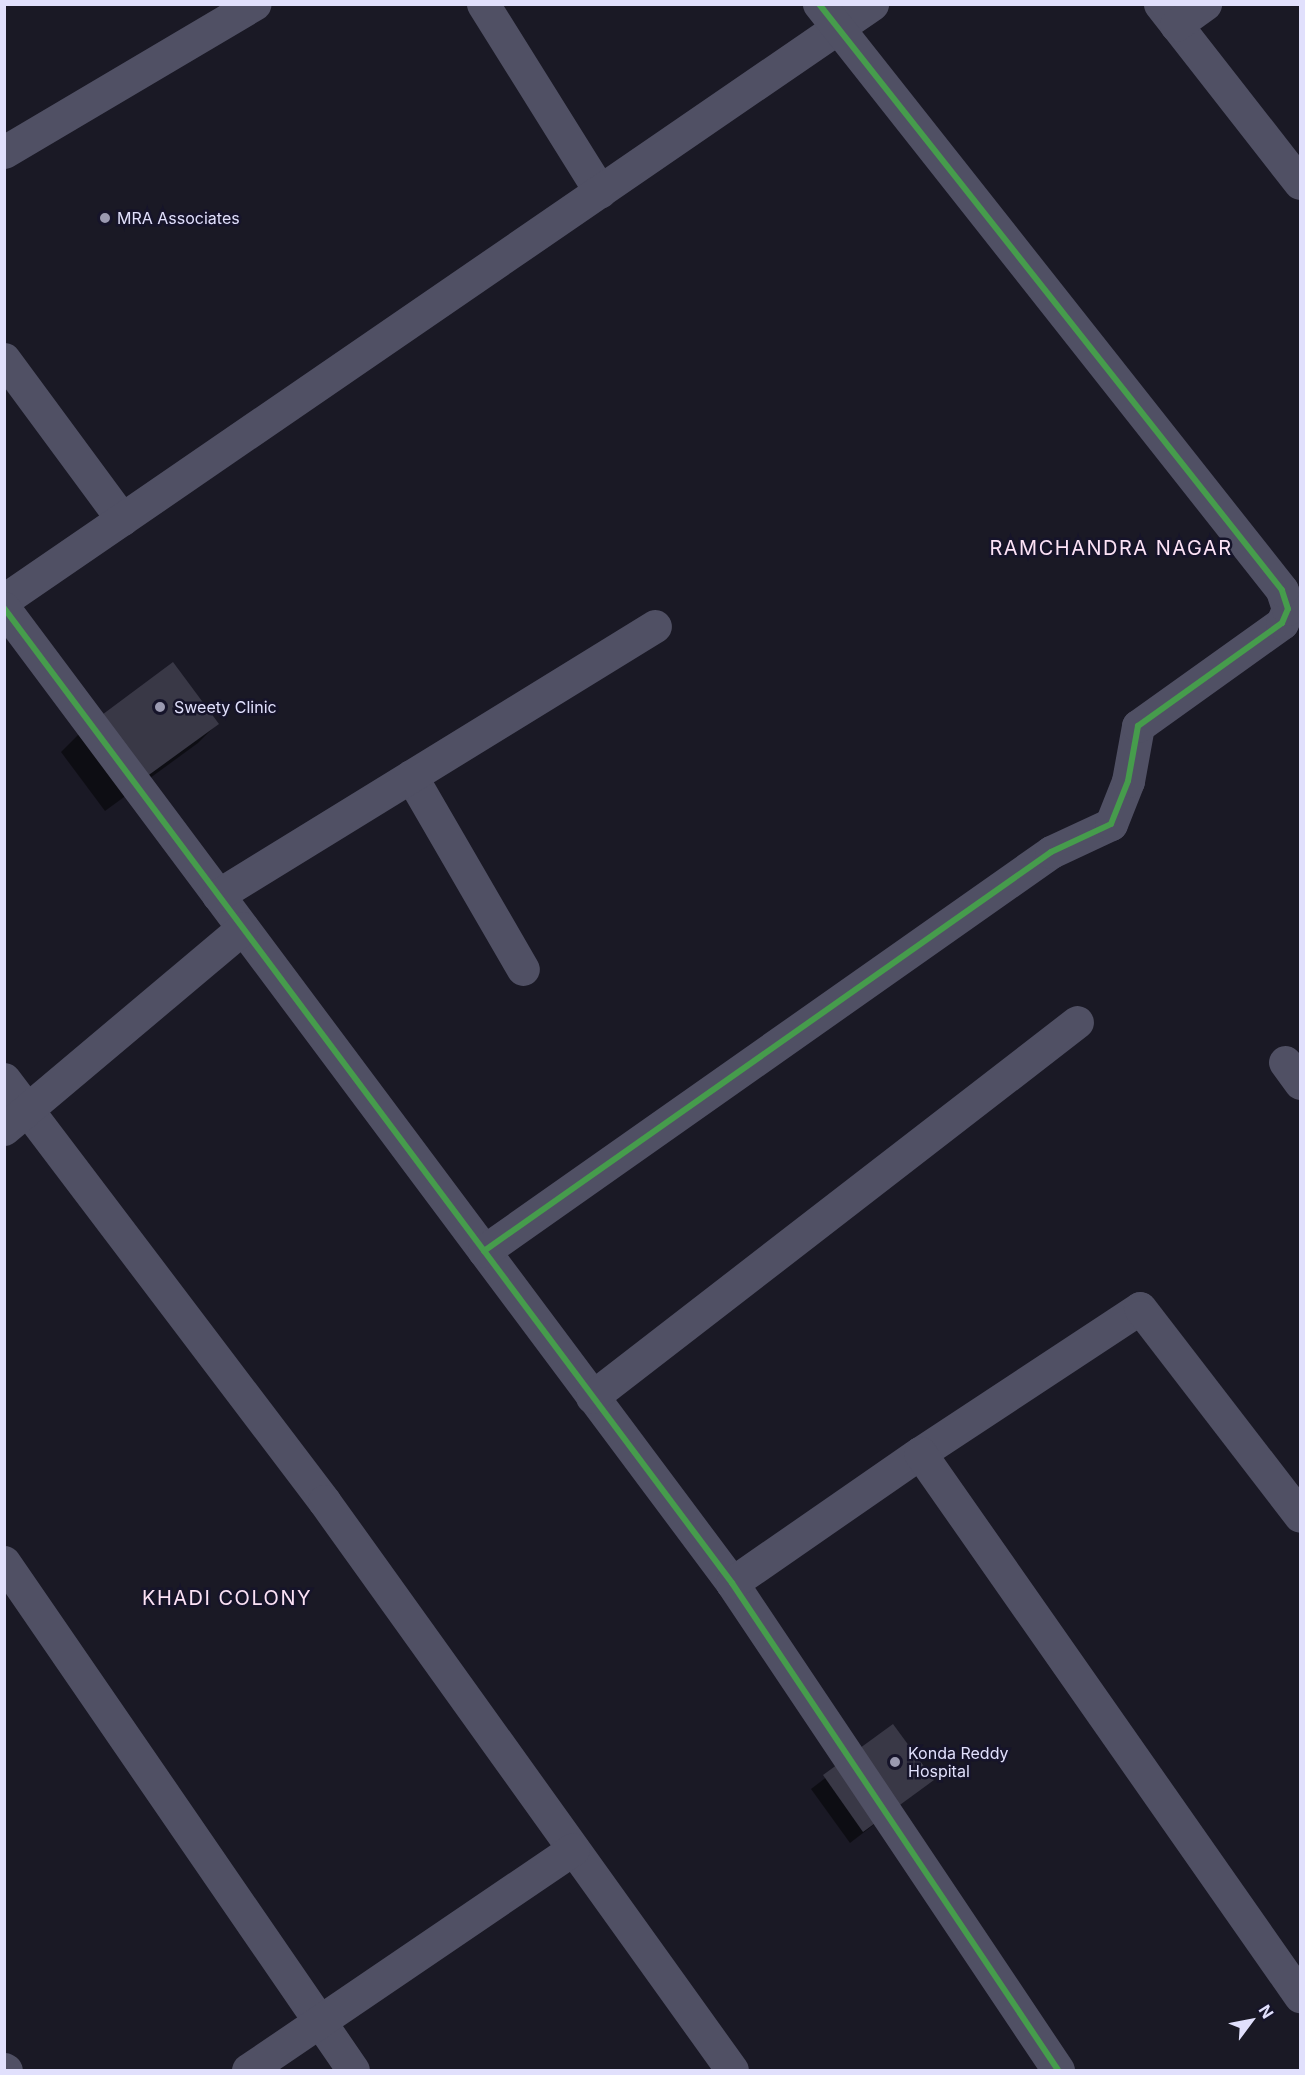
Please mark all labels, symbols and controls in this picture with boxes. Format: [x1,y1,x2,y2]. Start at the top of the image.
place label: MRA Associates [117,208,240,228]
marker: MRA Associates [98,211,112,225]
district label: RAMCHANDRA NAGAR [989,536,1233,560]
place label: Sweety Clinic [174,697,277,717]
marker: Sweety Clinic [151,698,169,716]
district label: KHADI COLONY [142,1586,312,1610]
place label: Konda Reddy Hospital [908,1743,1008,1781]
marker: Konda Reddy Hospital [886,1753,904,1771]
north arrow [1221,1991,1281,2051]
text: N [1255,2001,1278,2022]

